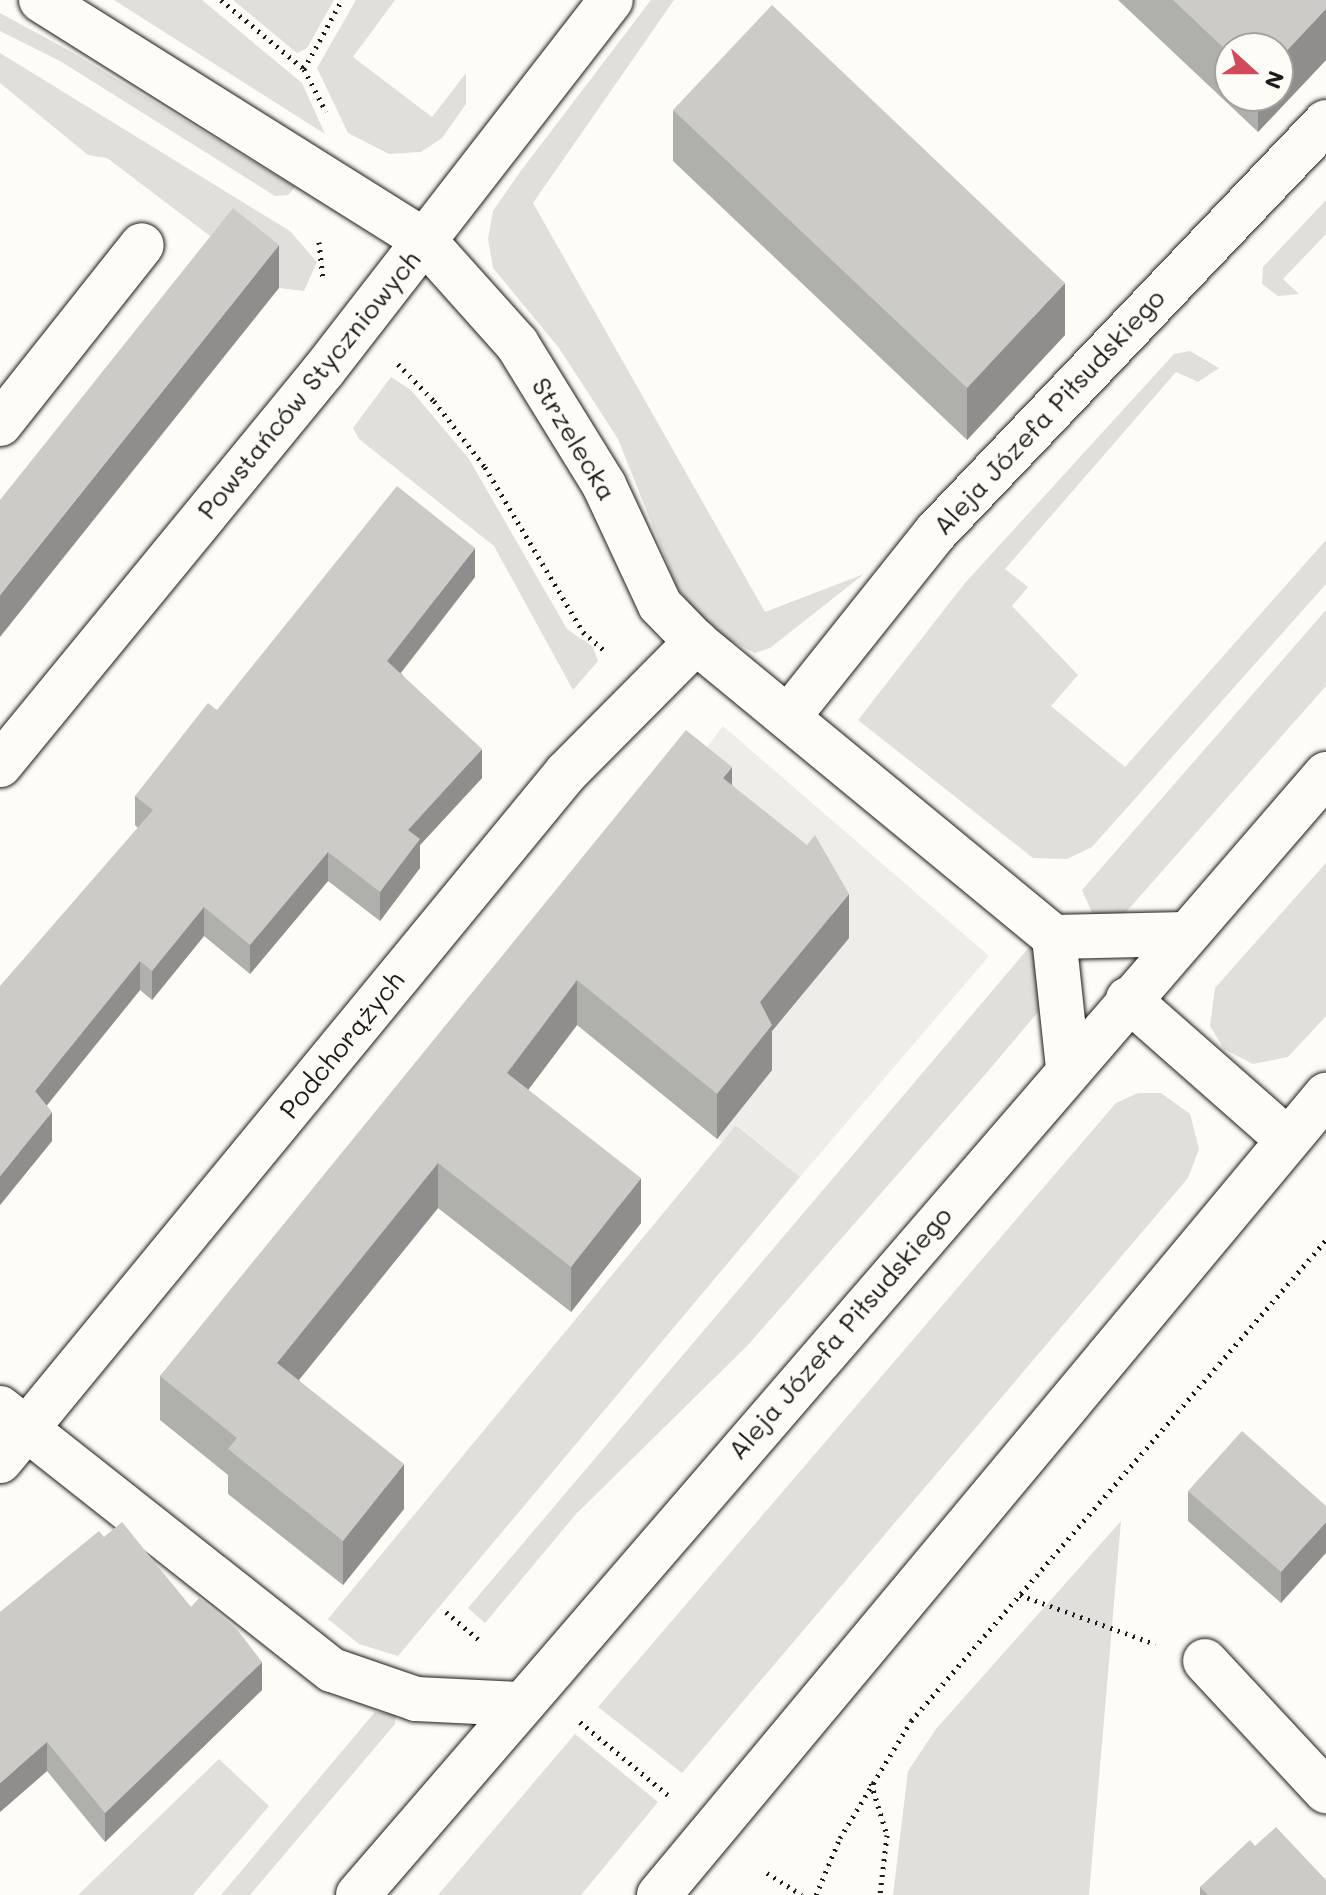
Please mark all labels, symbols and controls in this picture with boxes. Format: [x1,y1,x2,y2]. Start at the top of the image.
north arrow [1214,32,1294,112]
text: N [1258,67,1292,93]
street label: Powstańców Styczniowych [191,245,427,525]
street label: Aleja Józefa Piłsudskiego [927,283,1171,541]
street label: Strzelecka [525,372,623,506]
street label: Podchorążych [273,965,411,1125]
street label: Aleja Józefa Piłsudskiego [722,1200,958,1466]

